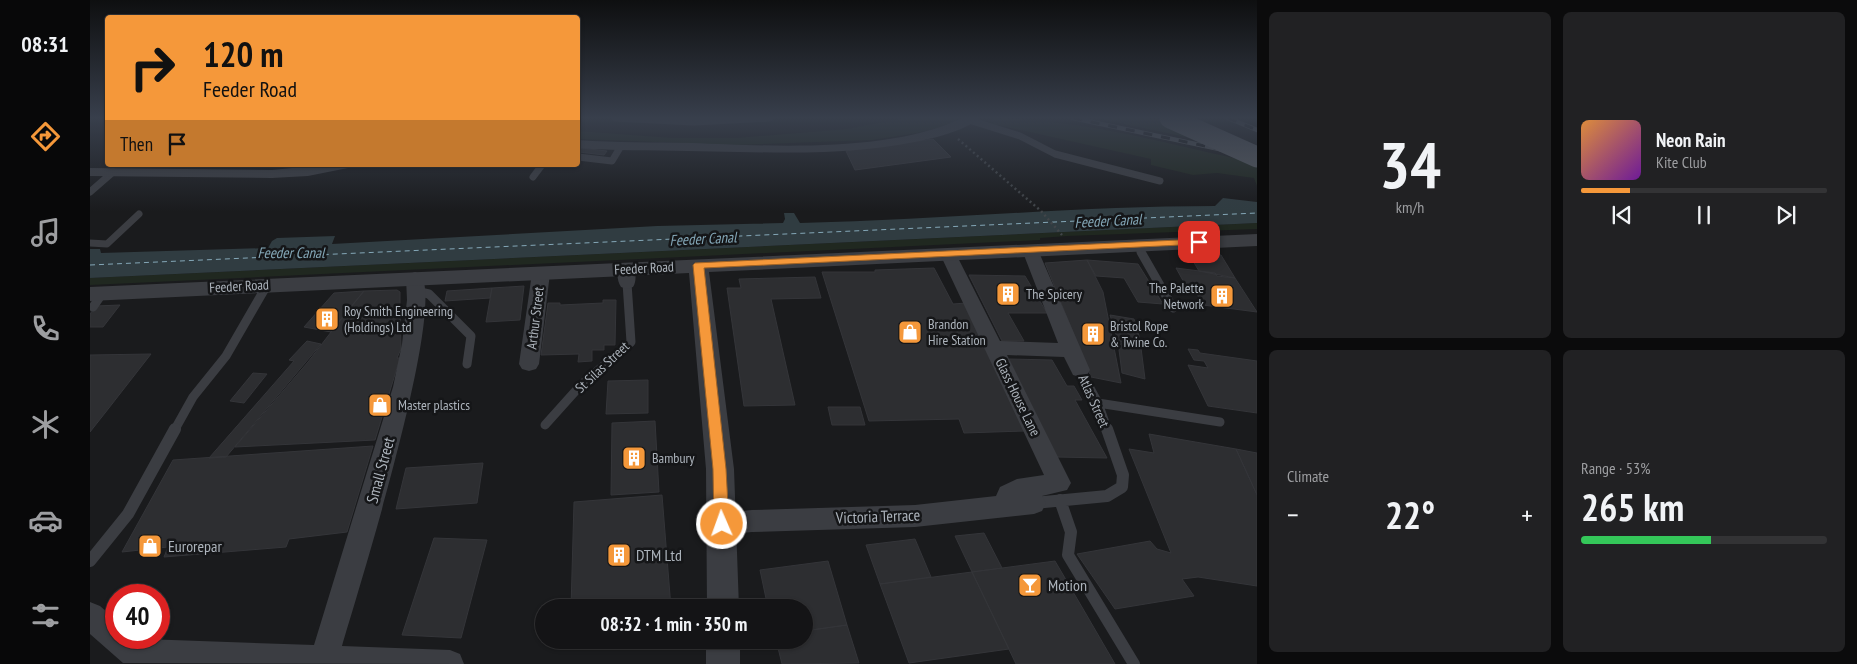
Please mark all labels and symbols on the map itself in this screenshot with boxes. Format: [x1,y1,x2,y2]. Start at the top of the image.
water label: Feeder Canal [1074,209,1144,232]
pin [1178,221,1220,263]
water label: Feeder Canal [669,227,739,250]
water label: Feeder Canal [257,243,326,262]
street label: Feeder Road [614,257,674,279]
street label: Feeder Road [209,275,269,297]
place label: The Palette Network [1149,279,1205,313]
building icon: The Spicery [995,281,1021,307]
building icon: The Palette Network [1209,283,1235,309]
place label: The Spicery [1026,285,1083,303]
street label: Arthur Street [522,286,548,350]
place label: Roy Smith Engineering (Holdings) Ltd [344,302,453,336]
building icon: Roy Smith Engineering (Holdings) Ltd [314,306,340,332]
place label: Brandon Hire Station [928,315,986,349]
place label: Bristol Rope & Twine Co. [1110,317,1169,351]
shop icon: Brandon Hire Station [897,319,923,345]
building icon: Bristol Rope & Twine Co. [1080,321,1106,347]
street label: St Silas Street [571,337,633,397]
street label: Glass House Lane [991,355,1045,439]
street label: Atlas Street [1074,372,1114,430]
shop icon: Master plastics [367,392,393,418]
place label: Master plastics [398,396,470,414]
street label: Small Street [362,434,399,505]
building icon: Bambury [621,445,647,471]
place label: Bambury [652,449,695,467]
position arrow [695,497,747,549]
street label: Victoria Terrace [835,505,920,528]
shop icon: Eurorepar [137,533,163,559]
place label: Eurorepar [168,536,222,556]
building icon: DTM Ltd [606,542,632,568]
place label: DTM Ltd [636,545,682,565]
bar icon: Motion [1017,572,1043,598]
place label: Motion [1048,575,1087,595]
speed limit sign: 40 [105,584,170,649]

